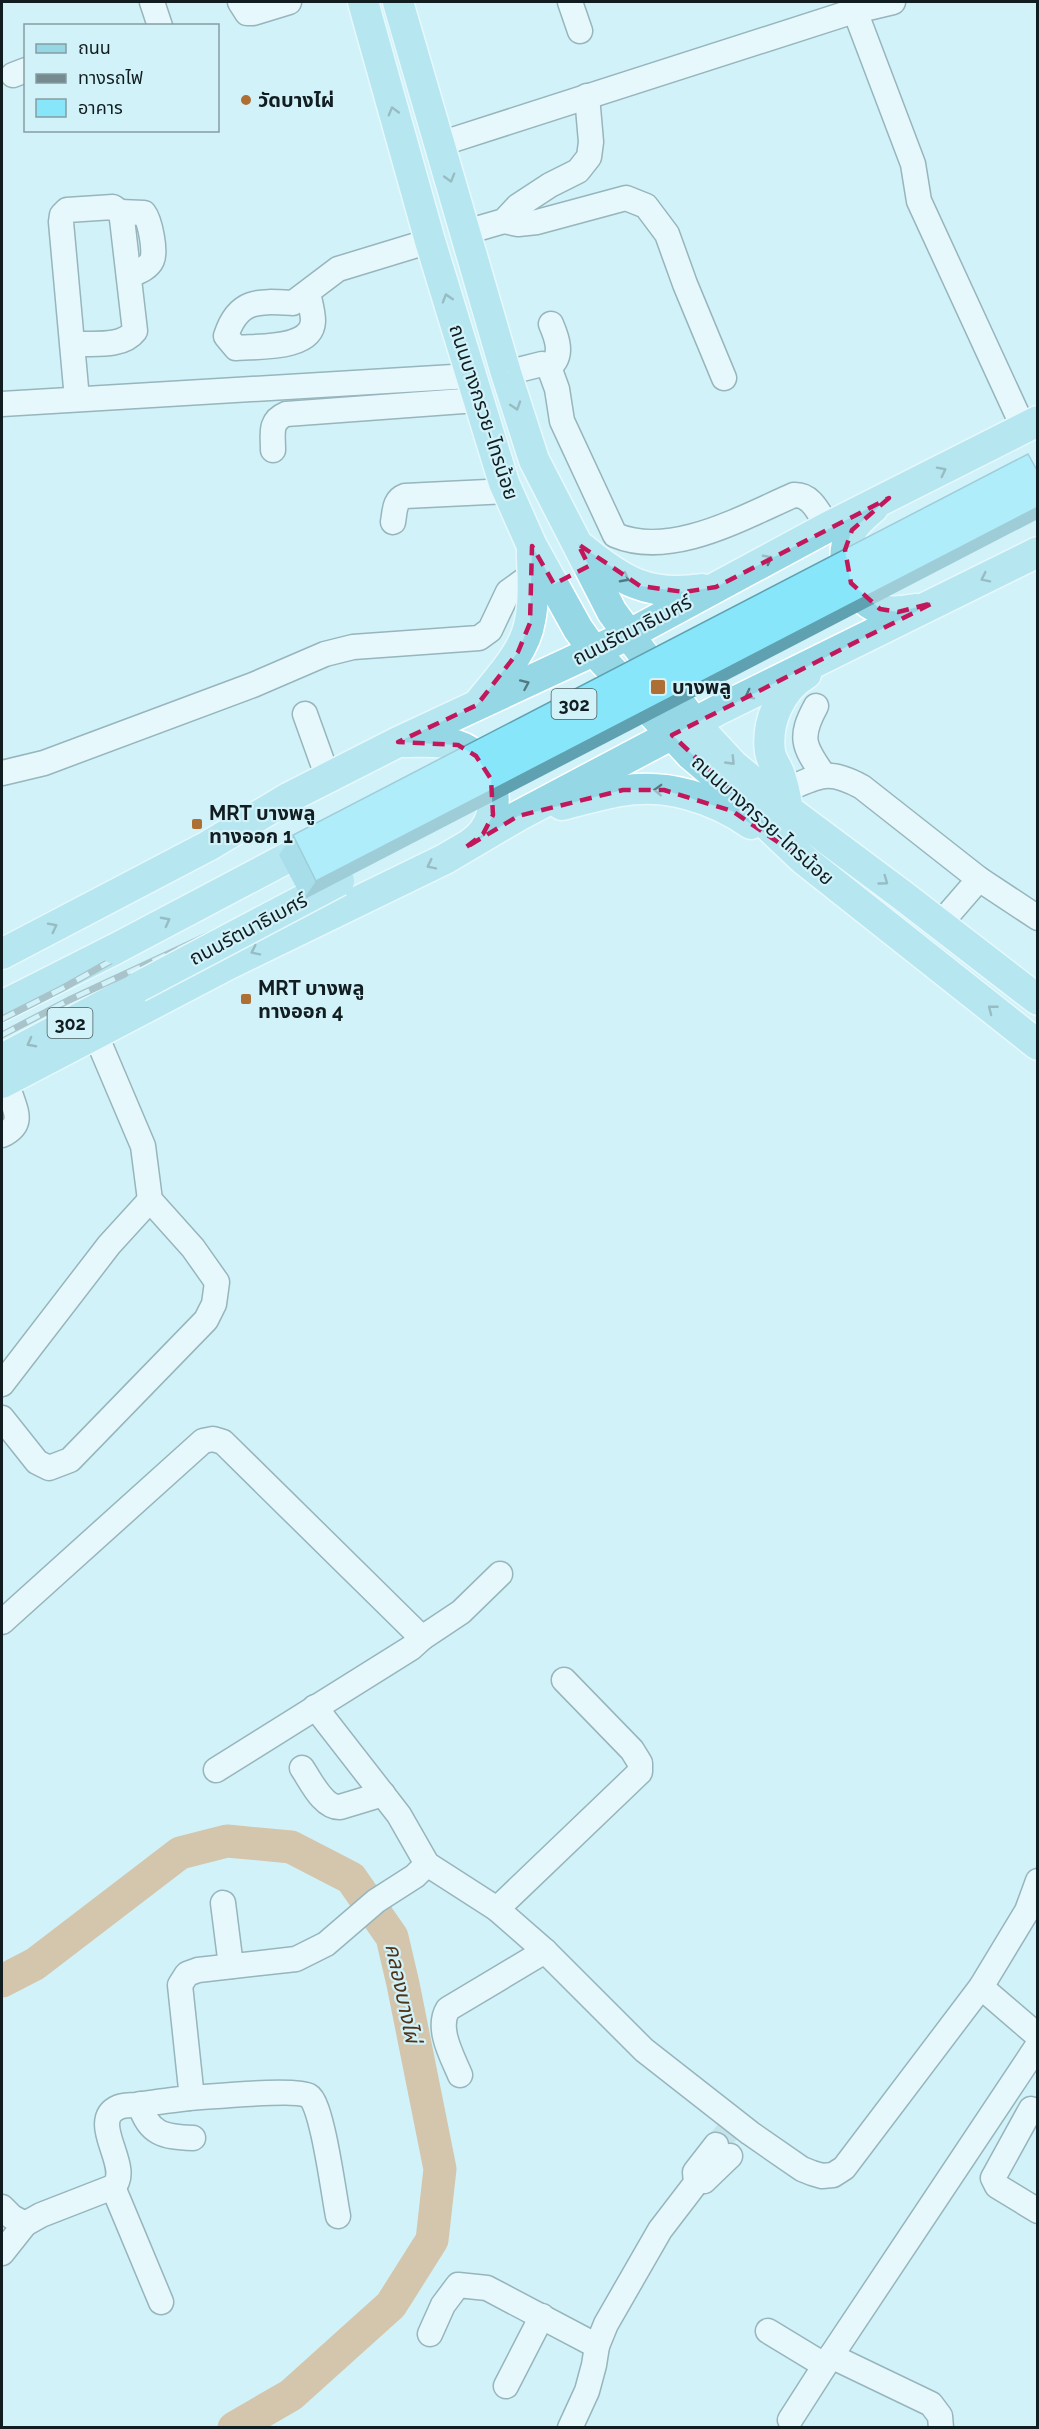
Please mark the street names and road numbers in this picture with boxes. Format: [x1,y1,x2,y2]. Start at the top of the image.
street label: ถนนบางกรวย-ไทรน้อย [444,321,524,503]
street label: ถนนรัตนาธิเบศร์ [568,589,696,670]
road number: 302 [552,689,596,719]
street label: ถนนบางกรวย-ไทรน้อย [687,750,839,890]
street label: ถนนรัตนาธิเบศร์ [185,887,312,970]
road number: 302 [48,1008,92,1038]

